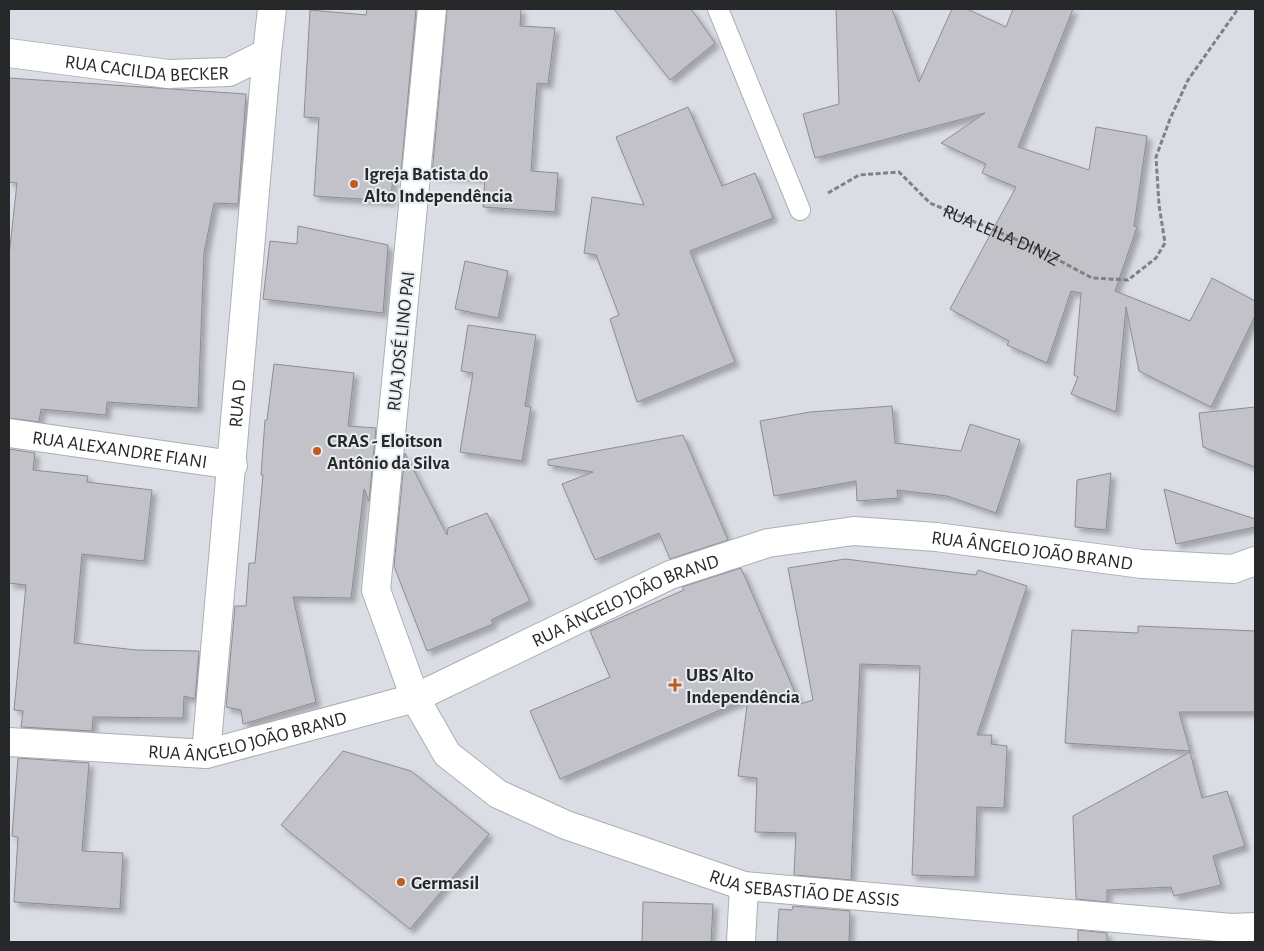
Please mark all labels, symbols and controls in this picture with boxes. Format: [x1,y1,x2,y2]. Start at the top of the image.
street label: RUA CACILDA BECKER [64,52,229,85]
place label: Igreja Batista do Alto Independência [364,165,513,206]
marker: Igreja Batista do Alto Independência [348,178,360,190]
street label: RUA LEILA DINIZ [940,202,1063,270]
street label: RUA JOSÉ LINO PAI [383,270,418,412]
street label: RUA D [226,379,250,428]
street label: RUA ALEXANDRE FIANI [31,428,208,472]
place label: CRAS - Eloitson Antônio da Silva [327,432,450,473]
marker: CRAS - Eloitson Antônio da Silva [311,445,323,457]
street label: RUA ÂNGELO JOÃO BRAND [930,528,1134,574]
street label: RUA ÂNGELO JOÃO BRAND [529,552,722,651]
place label: UBS Alto Independência [686,666,800,707]
marker: UBS Alto Independência [668,678,682,692]
street label: RUA ÂNGELO JOÃO BRAND [148,709,349,765]
street label: RUA SEBASTIÃO DE ASSIS [707,867,900,910]
place label: Germasil [411,874,479,893]
marker: Germasil [395,876,407,888]

